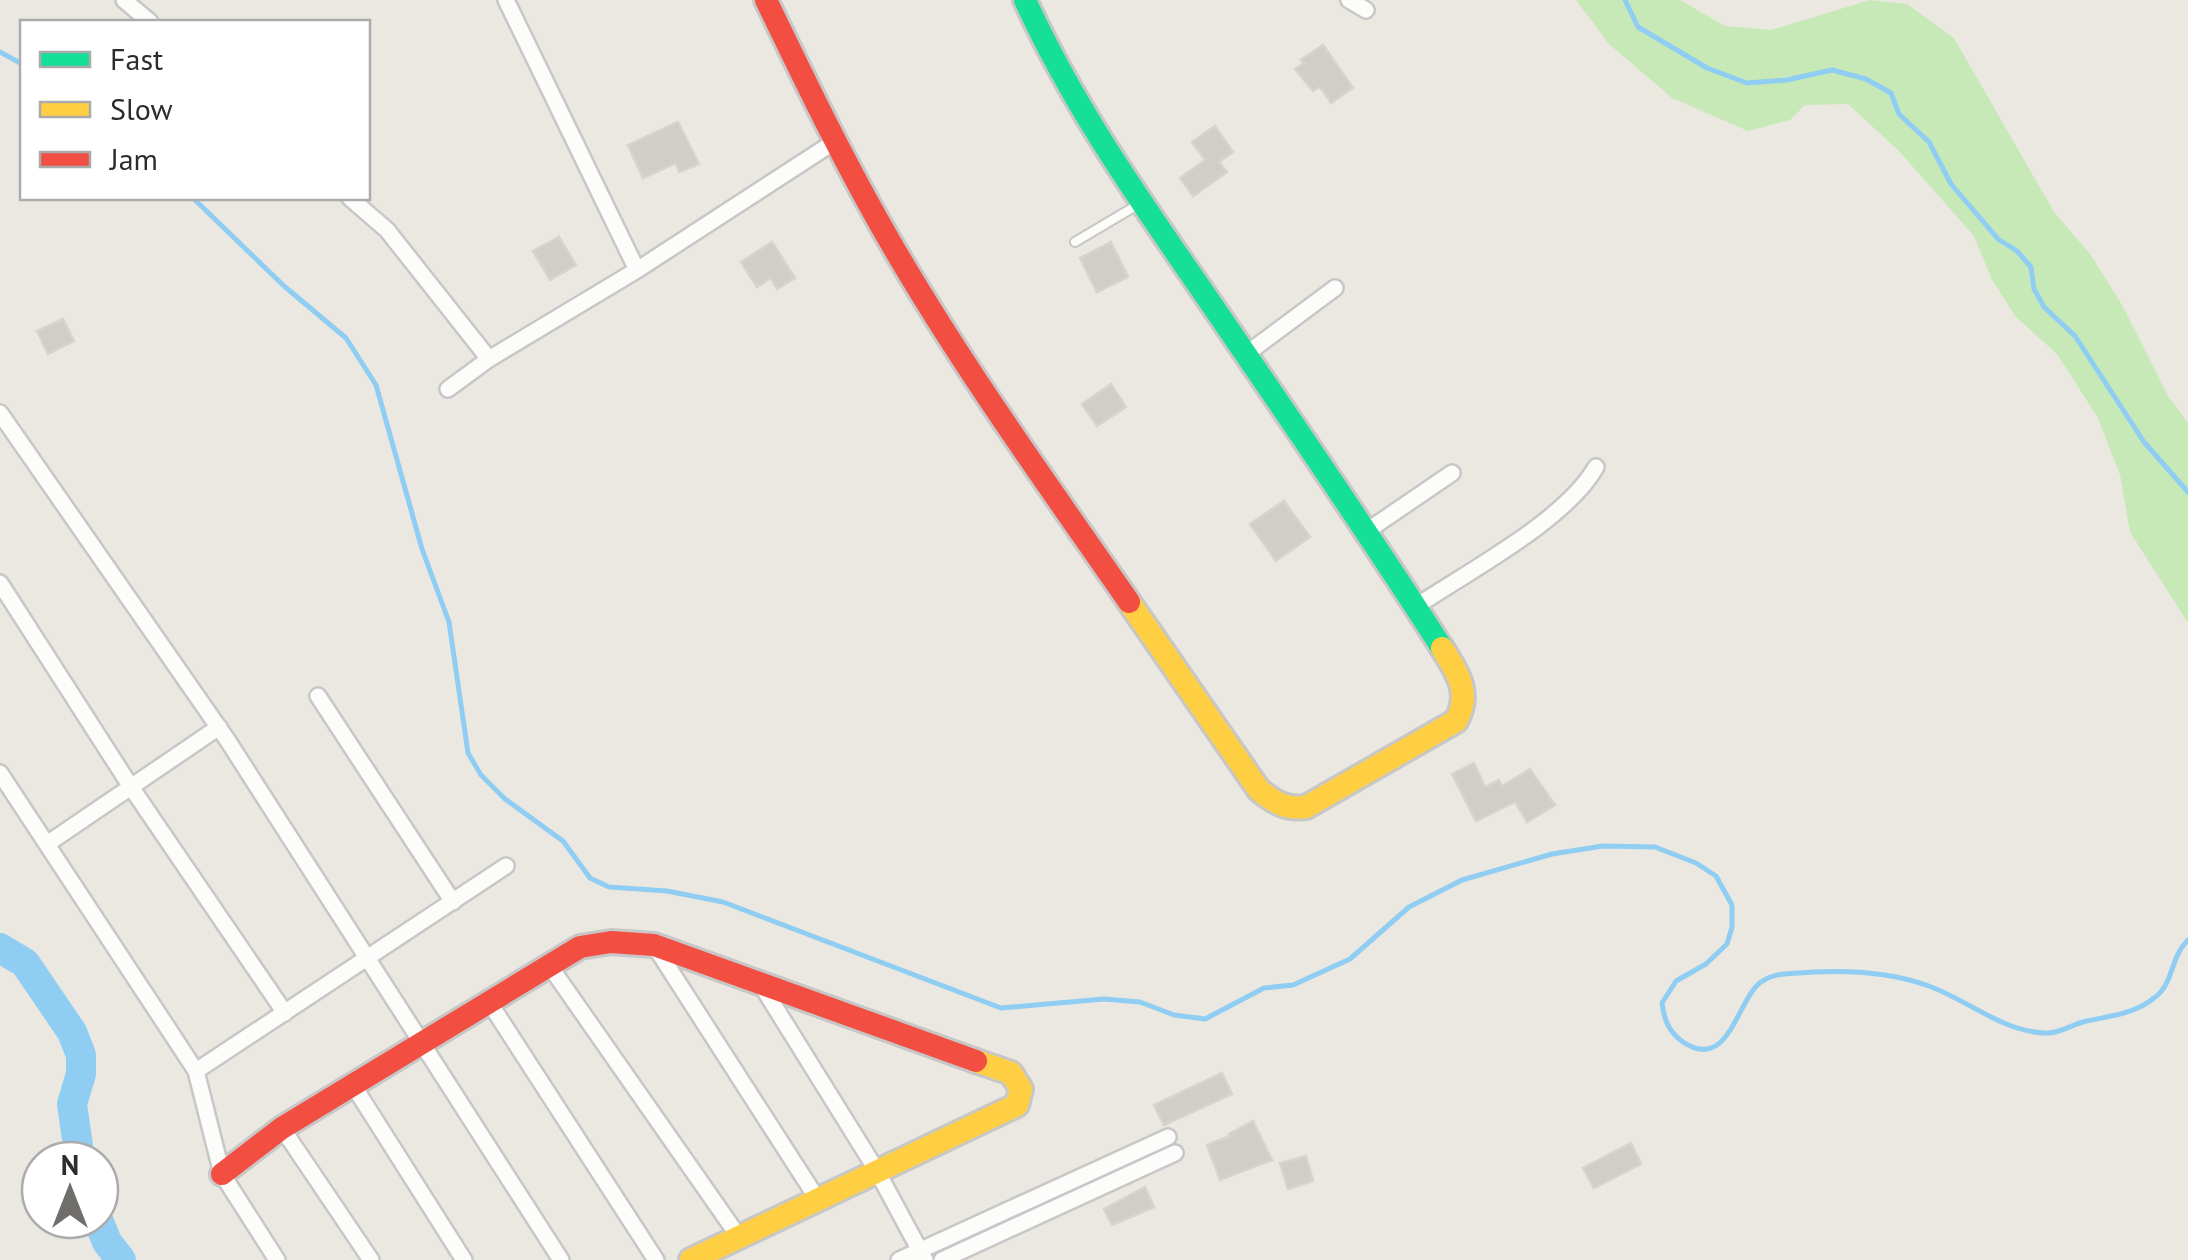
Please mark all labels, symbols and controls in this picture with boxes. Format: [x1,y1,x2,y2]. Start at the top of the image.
legend [20,20,370,200]
text: Fast [110,39,163,78]
text: Slow [110,89,173,128]
text: Jam [108,139,158,178]
north arrow [20,1140,120,1240]
text: N [61,1146,79,1183]

